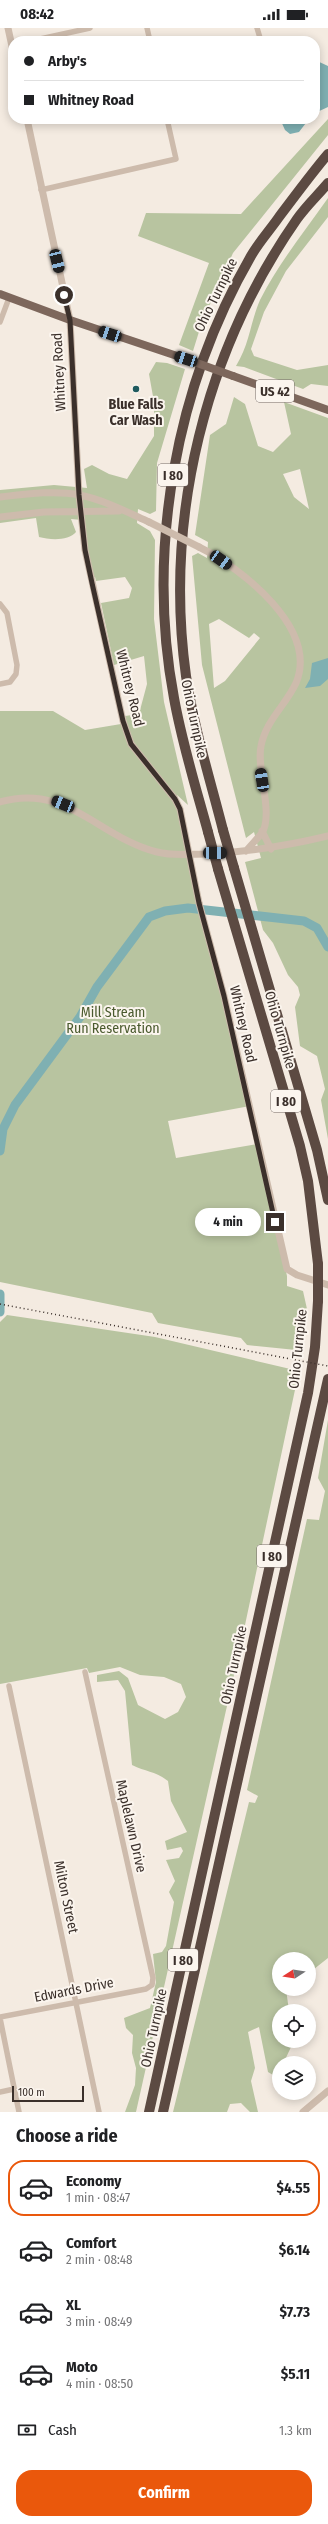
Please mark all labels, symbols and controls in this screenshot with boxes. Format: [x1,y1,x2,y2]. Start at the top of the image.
text: 08:42 [20,5,54,23]
text: Arby's [48,52,87,70]
text: Whitney Road [48,91,134,109]
car [48,248,66,274]
street label: Ohio Turnpike [191,255,241,335]
route start [55,286,73,304]
car [97,325,123,343]
street label: Whitney Road [48,332,70,412]
car [173,350,199,368]
road number: US 42 [256,380,294,402]
marker: Blue Falls Car Wash [131,384,141,394]
place label: Blue Falls Car Wash [109,396,163,429]
road number: I 80 [158,464,188,486]
car [208,548,234,572]
street label: Whitney Road [112,648,148,728]
street label: Ohio Turnpike [177,678,211,760]
car [254,767,270,793]
car [50,794,76,814]
car [203,847,227,859]
street label: Whitney Road [226,984,260,1064]
street label: Ohio Turnpike [261,989,299,1071]
park label: Mill Stream Run Reservation [66,1004,160,1037]
road number: I 80 [271,1090,301,1112]
callout: 4 min [195,1208,261,1236]
route end [266,1213,284,1231]
text: 4 min [213,1214,243,1229]
street label: Ohio Turnpike [285,1308,311,1390]
road number: I 80 [257,1545,287,1567]
street label: Ohio Turnpike [217,1624,251,1706]
street label: Maplelawn Drive [112,1778,150,1874]
street label: Milton Street [50,1859,82,1935]
road number: I 80 [168,1949,198,1971]
north arrow [272,1952,316,1996]
map controls [272,1952,316,2100]
street label: Edwards Drive [33,1974,115,2006]
street label: Ohio Turnpike [137,1987,171,2069]
button: locate [272,2004,316,2048]
button: layers [272,2056,316,2100]
scale bar [12,2084,84,2103]
text: 100 m [18,2086,45,2099]
text: Choose a ride [16,2125,118,2147]
icon: car [18,2170,54,2206]
text: Economy [66,2172,121,2190]
text: $4.55 [277,2179,310,2197]
text: 1 min · 08:47 [66,2190,130,2205]
icon: car [18,2232,54,2268]
text: Comfort [66,2234,117,2252]
text: $6.14 [279,2241,310,2259]
text: 2 min · 08:48 [66,2252,133,2267]
icon: car [18,2294,54,2330]
text: XL [66,2296,81,2314]
text: $7.73 [279,2303,310,2321]
text: 3 min · 08:49 [66,2314,132,2329]
icon: car [18,2356,54,2392]
text: Moto [66,2358,98,2376]
text: $5.11 [281,2365,310,2383]
text: 4 min · 08:50 [66,2376,133,2391]
icon: cash [16,2419,38,2441]
text: Cash [48,2421,77,2439]
text: 1.3 km [279,2423,312,2438]
button: Confirm [16,2470,312,2516]

